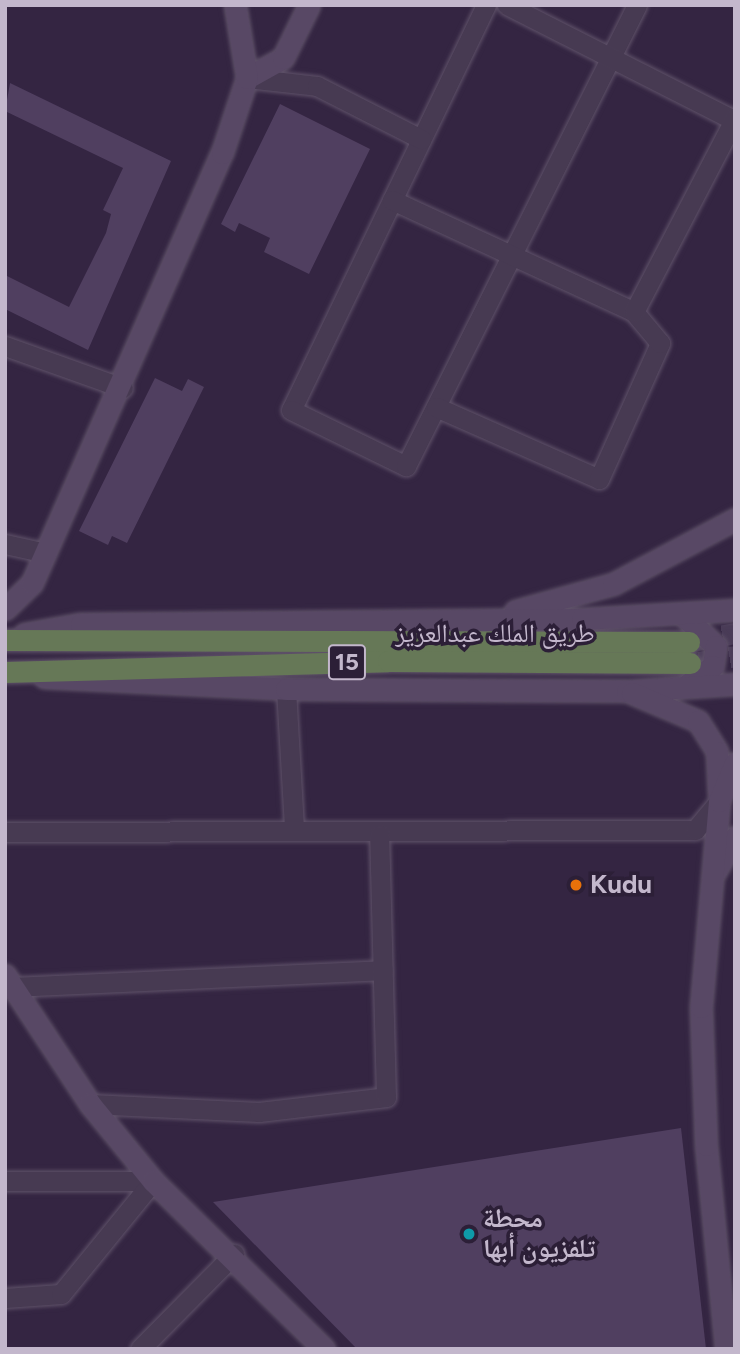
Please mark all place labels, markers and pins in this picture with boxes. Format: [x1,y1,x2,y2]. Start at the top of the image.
place label: Kudu [590,869,652,901]
marker: Kudu [568,877,584,893]
place label: محطة تلفزيون أبها [483,1203,595,1264]
marker: محطة تلفزيون أبها [461,1226,477,1242]

